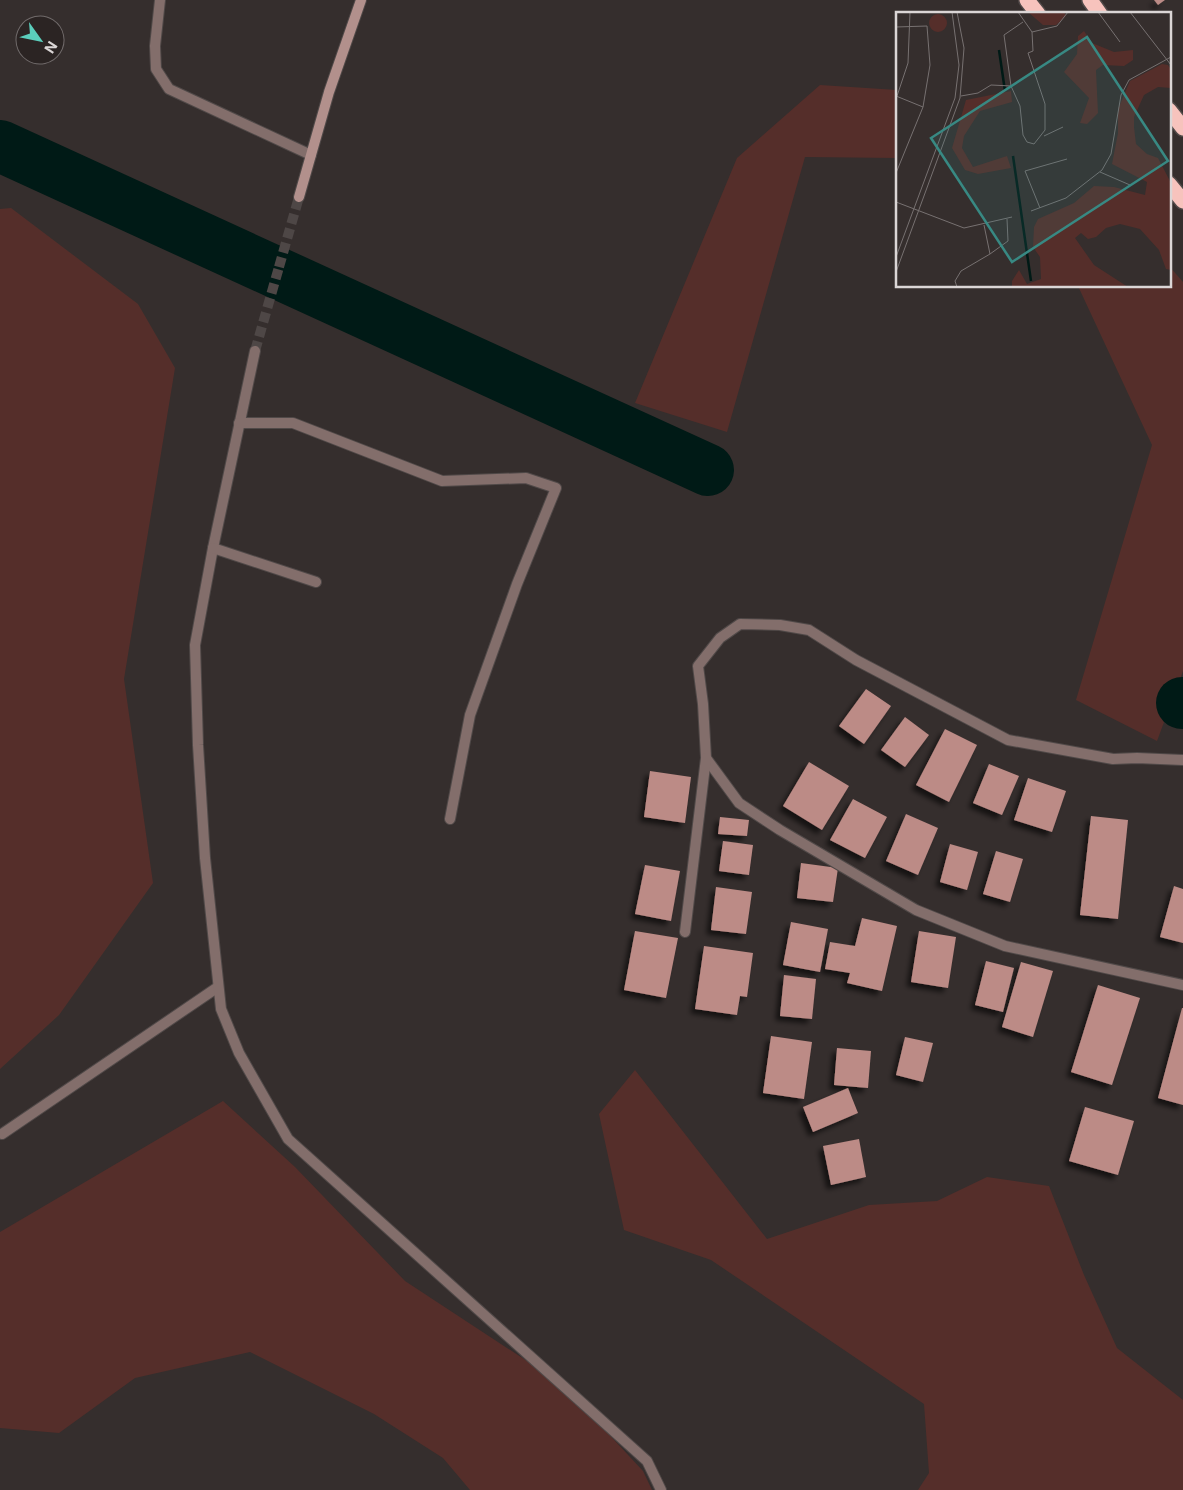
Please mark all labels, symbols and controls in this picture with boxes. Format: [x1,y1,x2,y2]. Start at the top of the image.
inset map [896,12,1170,288]
north arrow [15,15,65,65]
text: N [41,38,61,56]

